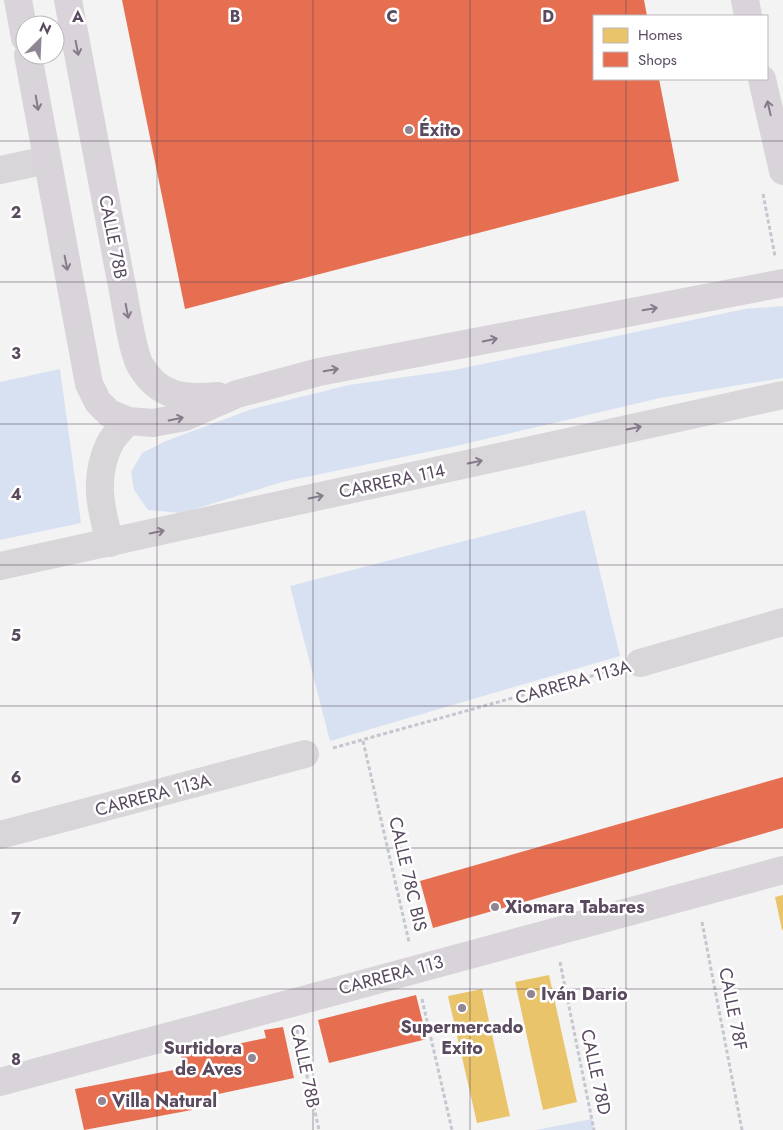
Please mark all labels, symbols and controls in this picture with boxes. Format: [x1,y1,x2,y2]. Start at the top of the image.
text: A [71,5,84,28]
text: B [230,5,240,28]
text: C [386,5,398,28]
text: D [542,5,554,28]
north arrow [15,15,65,65]
legend [593,15,768,80]
text: N [36,17,54,40]
text: Homes [638,24,682,46]
one-way arrow [72,39,82,55]
text: Shops [638,49,677,71]
one-way arrow [32,95,42,111]
one-way arrow [764,100,773,116]
place label: Éxito [419,117,461,143]
marker: Éxito [403,124,415,136]
street label: CALLE 78B [92,193,134,281]
text: 2 [11,201,21,224]
one-way arrow [62,254,72,270]
one-way arrow [123,302,132,318]
one-way arrow [641,304,657,313]
one-way arrow [482,335,498,344]
text: 3 [11,342,21,365]
one-way arrow [322,364,338,374]
one-way arrow [168,413,184,423]
one-way arrow [625,422,641,432]
street label: CARRERA 114 [336,457,448,505]
one-way arrow [466,457,482,467]
text: 4 [10,483,22,506]
one-way arrow [308,492,324,502]
one-way arrow [149,527,165,536]
text: 5 [11,624,21,647]
street label: CARRERA 113A [512,653,634,711]
text: 6 [11,766,21,789]
street label: CARRERA 113A [92,767,214,823]
street label: CALLE 78C BIS [382,814,434,934]
place label: Xiomara Tabares [505,894,644,920]
marker: Xiomara Tabares [489,901,501,913]
text: 7 [11,907,21,930]
street label: CARRERA 113 [336,949,446,1001]
street label: CALLE 78F [712,965,754,1053]
place label: Iván Dario [541,981,628,1007]
marker: Iván Dario [525,988,537,1000]
marker: Supermercado Exito [456,1002,468,1014]
place label: Supermercado Exito [401,1014,524,1061]
street label: CALLE 78B [283,1022,327,1110]
street label: CALLE 78D [574,1027,618,1117]
place label: Surtidora de Aves [163,1035,242,1082]
text: 8 [11,1048,21,1071]
marker: Surtidora de Aves [246,1052,258,1064]
place label: Villa Natural [111,1088,217,1114]
marker: Villa Natural [96,1095,108,1107]

